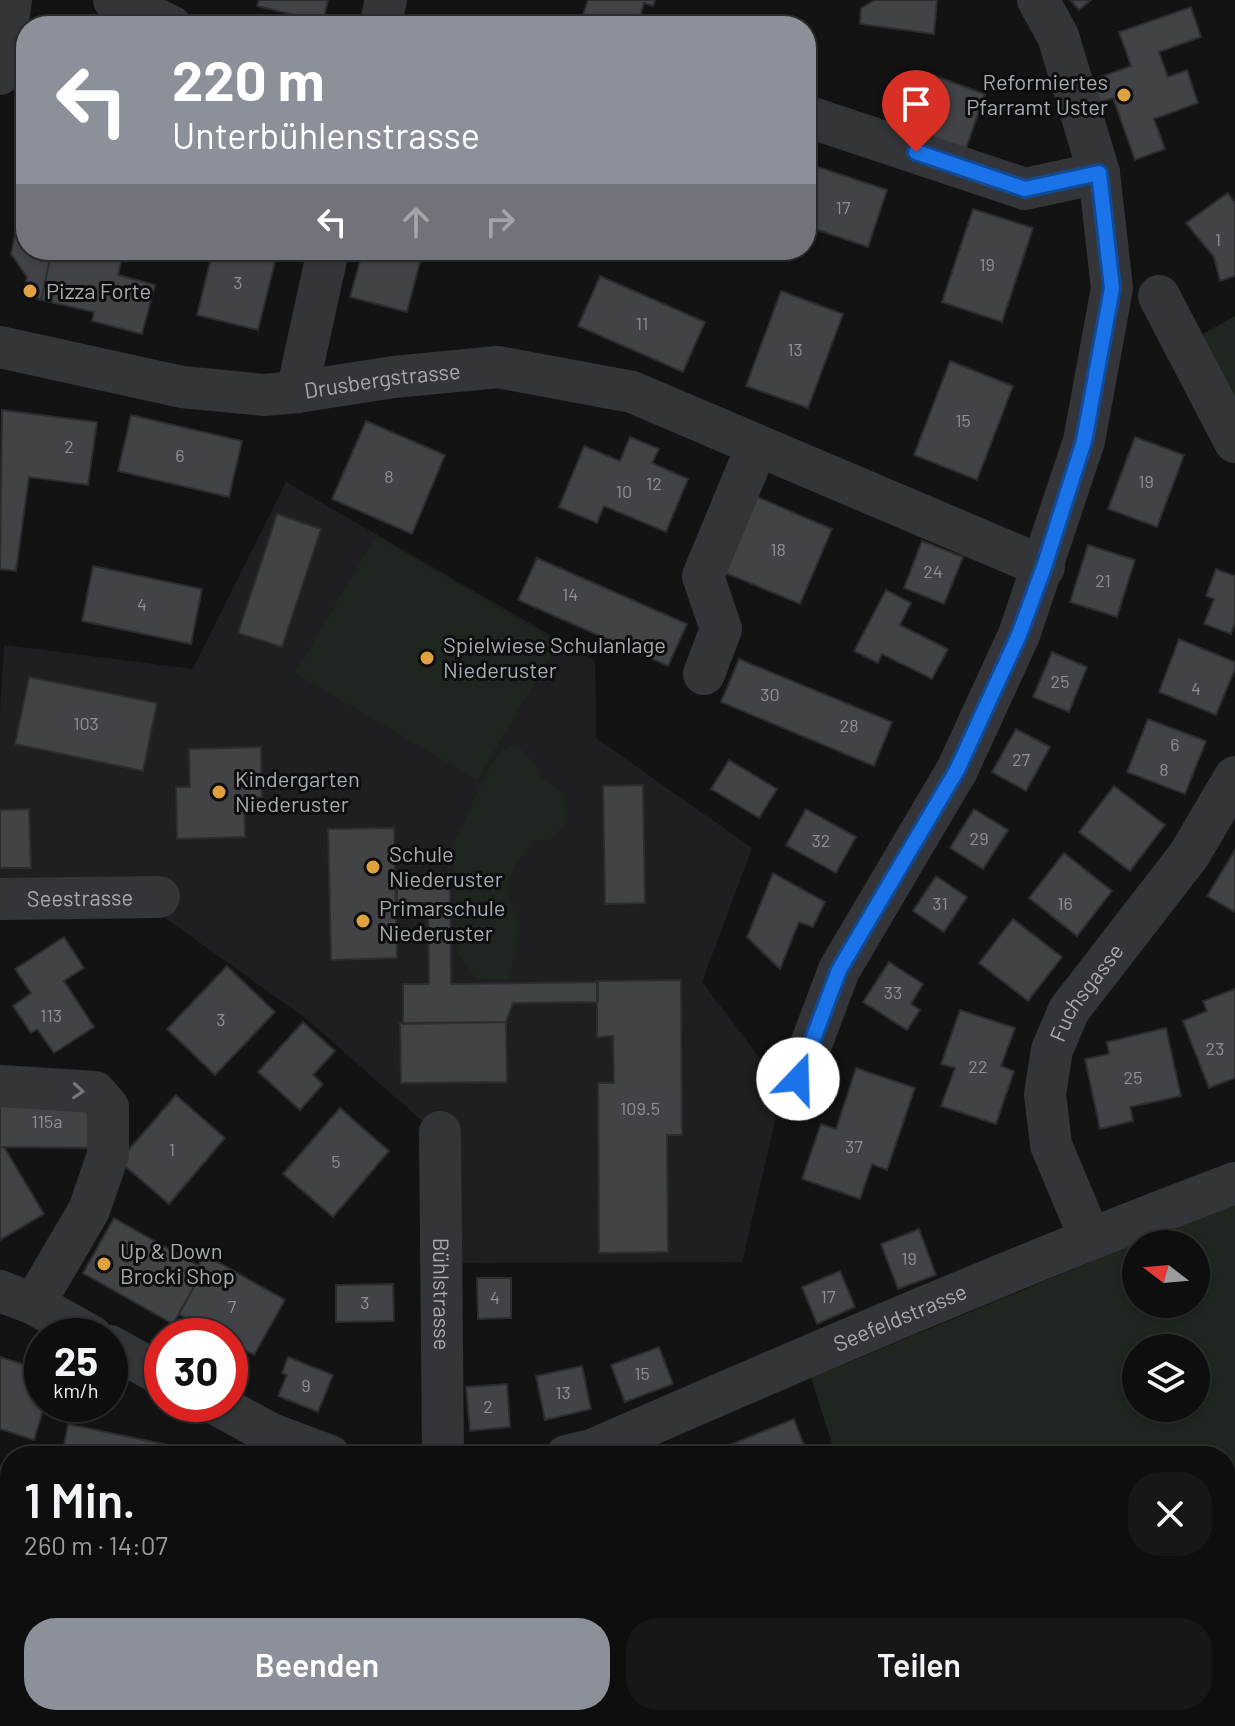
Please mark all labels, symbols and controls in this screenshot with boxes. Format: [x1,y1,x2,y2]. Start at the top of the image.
text: 220 m [172,45,325,112]
icon: left [40,48,144,152]
place label: Reformiertes Pfarramt Uster [966,68,1108,119]
pin [882,70,950,152]
icon: arrive [894,82,938,126]
marker: Reformiertes Pfarramt Uster [1115,86,1133,104]
text: Unterbühlenstrasse [172,113,480,156]
house number: 17 [836,196,851,218]
icon: left [310,200,354,244]
icon: ahead [394,200,438,244]
icon: right [478,200,522,244]
house number: 1 [1215,228,1221,250]
house number: 19 [979,253,995,275]
house number: 3 [233,271,243,293]
place label: Pizza Forte [46,277,151,303]
marker: Pizza Forte [21,282,39,300]
house number: 11 [636,312,648,334]
house number: 13 [787,338,803,360]
street label: Drusbergstrasse [302,357,462,403]
house number: 15 [955,409,971,431]
house number: 2 [64,435,74,457]
house number: 6 [175,444,185,466]
house number: 8 [384,465,394,487]
house number: 19 [1138,470,1154,492]
house number: 12 [646,472,662,494]
house number: 10 [616,480,632,502]
house number: 18 [770,538,786,560]
house number: 24 [923,560,943,582]
house number: 21 [1095,569,1111,591]
house number: 14 [562,583,578,605]
house number: 4 [137,593,147,615]
place label: Spielwiese Schulanlage Niederuster [443,631,666,682]
marker: Spielwiese Schulanlage Niederuster [418,649,436,667]
house number: 25 [1051,670,1069,692]
house number: 4 [1191,677,1201,699]
house number: 30 [760,683,780,705]
house number: 103 [73,712,99,734]
house number: 28 [839,714,859,736]
house number: 6 [1170,733,1180,755]
house number: 27 [1012,748,1031,770]
house number: 8 [1159,758,1169,780]
place label: Kindergarten Niederuster [235,765,360,816]
marker: Kindergarten Niederuster [210,783,228,801]
house number: 29 [969,827,989,849]
house number: 32 [812,829,830,851]
place label: Schule Niederuster [389,840,503,891]
marker: Schule Niederuster [364,858,382,876]
street label: Seestrasse [27,883,133,911]
house number: 31 [932,892,948,914]
house number: 16 [1057,892,1073,914]
place label: Primarschule Niederuster [379,894,505,945]
marker: Primarschule Niederuster [354,912,372,930]
street label: Fuchsgasse [1043,938,1128,1045]
house number: 33 [884,981,902,1003]
house number: 113 [40,1004,62,1026]
house number: 3 [216,1008,226,1030]
position arrow [756,1037,840,1121]
house number: 23 [1206,1037,1224,1059]
house number: 22 [968,1055,988,1077]
house number: 25 [1124,1066,1142,1088]
one-way arrow [72,1082,85,1099]
house number: 109.5 [620,1097,660,1119]
house number: 115a [31,1110,63,1132]
house number: 37 [845,1135,863,1157]
house number: 1 [169,1138,175,1160]
house number: 5 [331,1150,341,1172]
north arrow [1122,1230,1210,1318]
map controls [1122,1230,1210,1422]
place label: Up & Down Brocki Shop [120,1237,235,1288]
street label: Bühlstrasse [429,1238,456,1350]
house number: 19 [901,1247,917,1269]
marker: Up & Down Brocki Shop [95,1255,113,1273]
street label: Seefeldstrasse [829,1277,970,1356]
house number: 17 [821,1285,836,1307]
house number: 4 [490,1286,500,1308]
house number: 3 [360,1291,370,1313]
house number: 7 [228,1295,237,1317]
speed limit sign: 30 [144,1318,248,1422]
button: layers [1122,1334,1210,1422]
text: 25 [54,1336,98,1384]
house number: 15 [634,1362,650,1384]
house number: 9 [301,1374,311,1396]
text: km/h [53,1378,99,1402]
house number: 13 [555,1381,571,1403]
house number: 2 [483,1395,493,1417]
text: 1 Min. [24,1470,136,1528]
button: close [1128,1472,1212,1556]
text: 260 m · 14:07 [24,1529,168,1560]
button: Beenden [24,1618,610,1710]
button: Teilen [626,1618,1212,1710]

